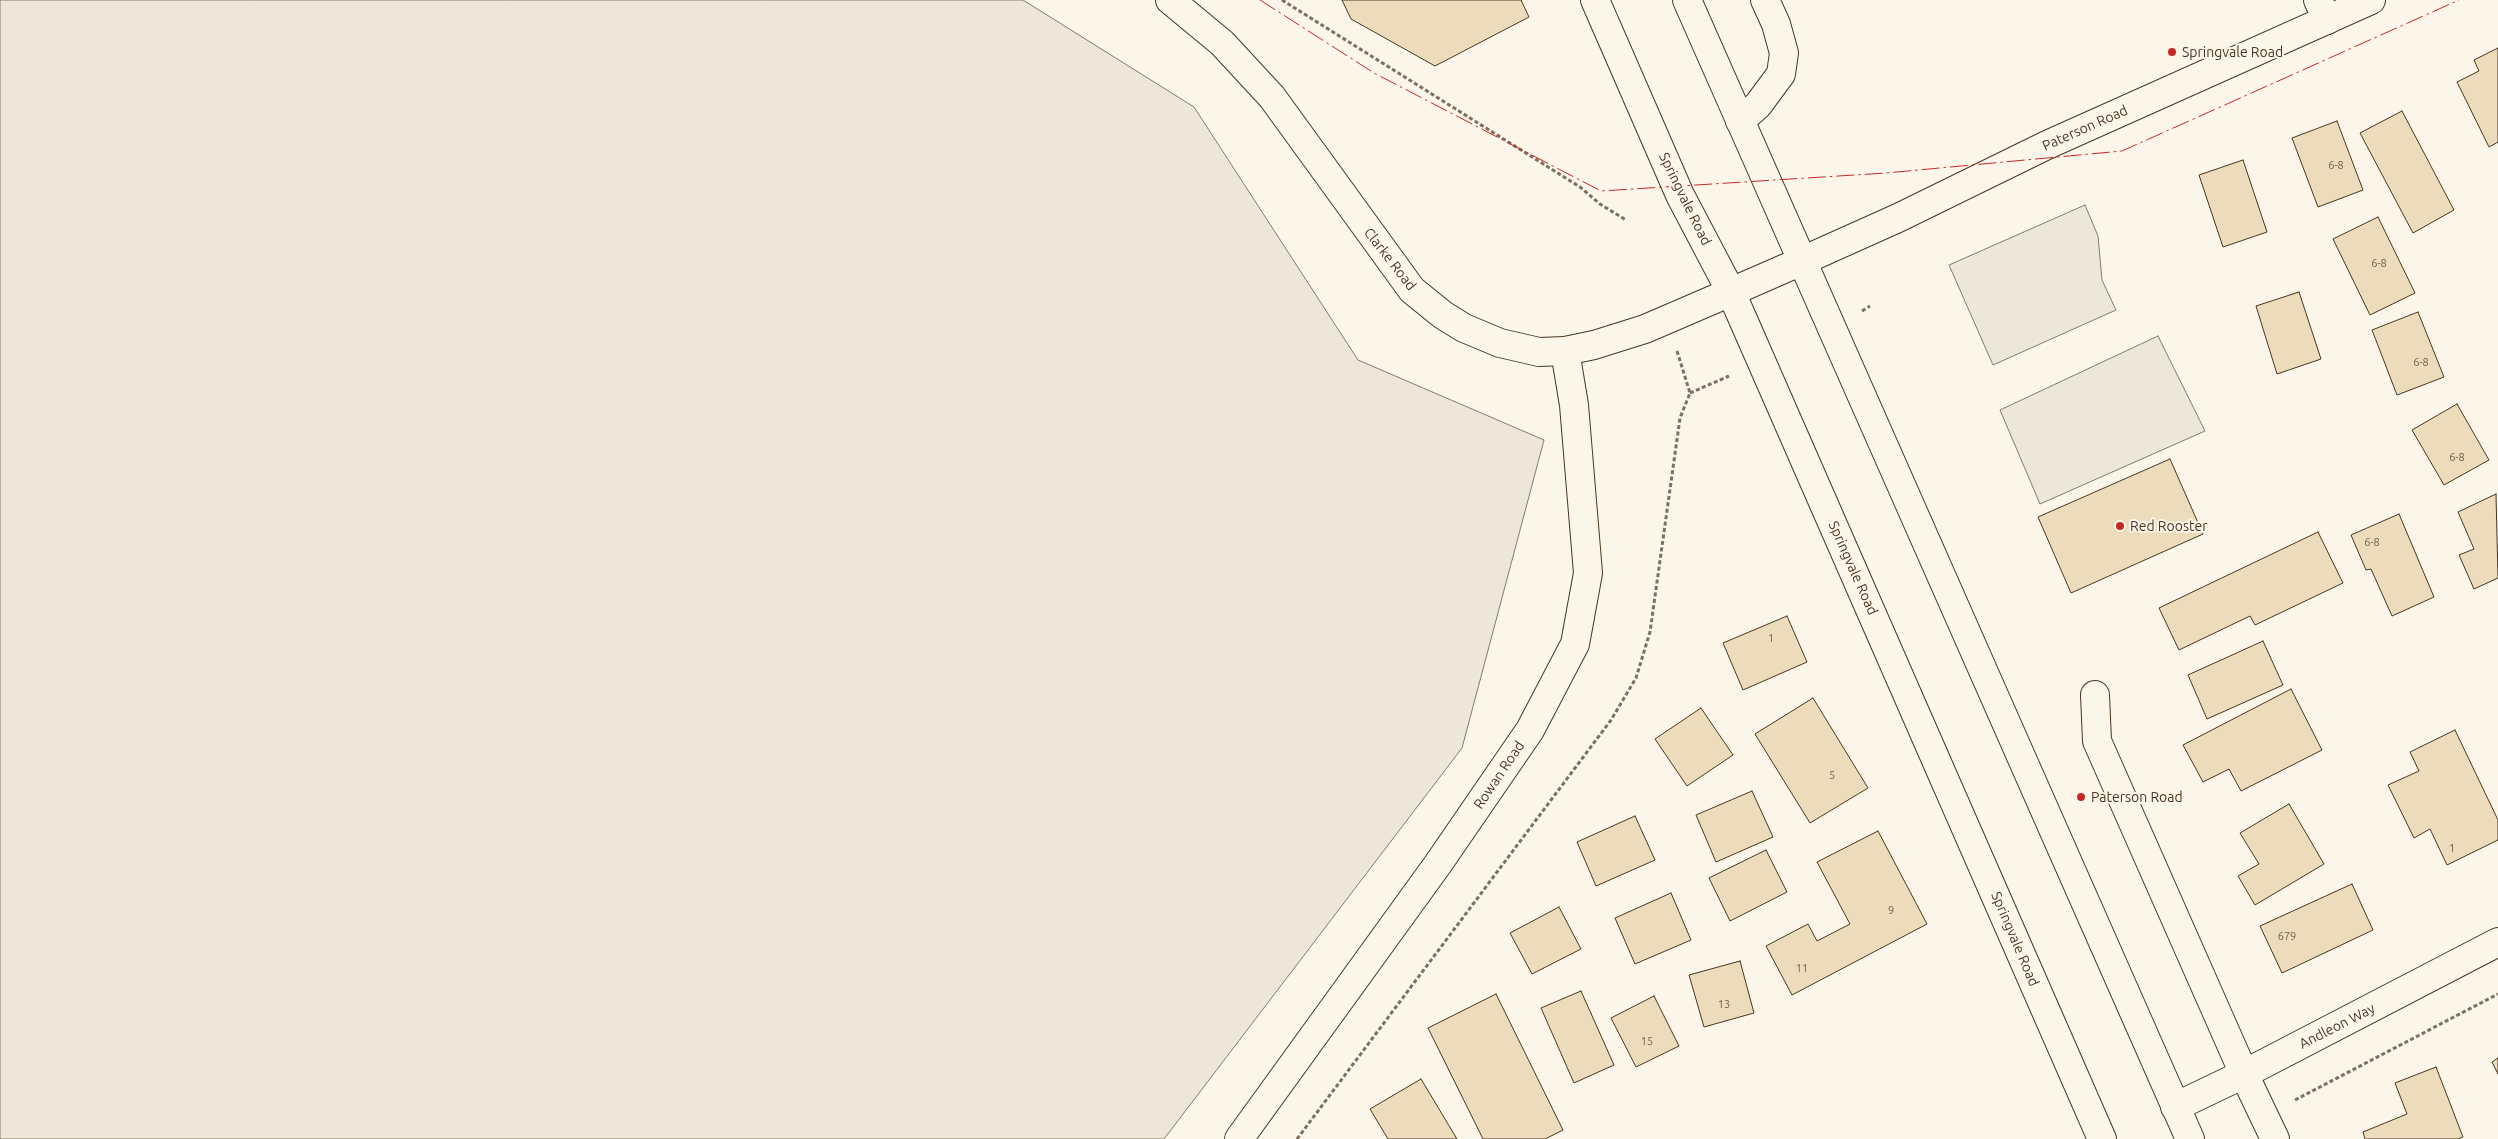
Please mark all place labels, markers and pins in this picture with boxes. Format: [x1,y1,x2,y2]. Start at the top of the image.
place label: Springvale Road [2182,44,2283,60]
marker: Springvale Road [2166,46,2178,58]
place label: Red Rooster [2130,518,2207,534]
marker: Red Rooster [2114,520,2126,532]
place label: Paterson Road [2091,789,2183,805]
marker: Paterson Road [2075,791,2087,803]

